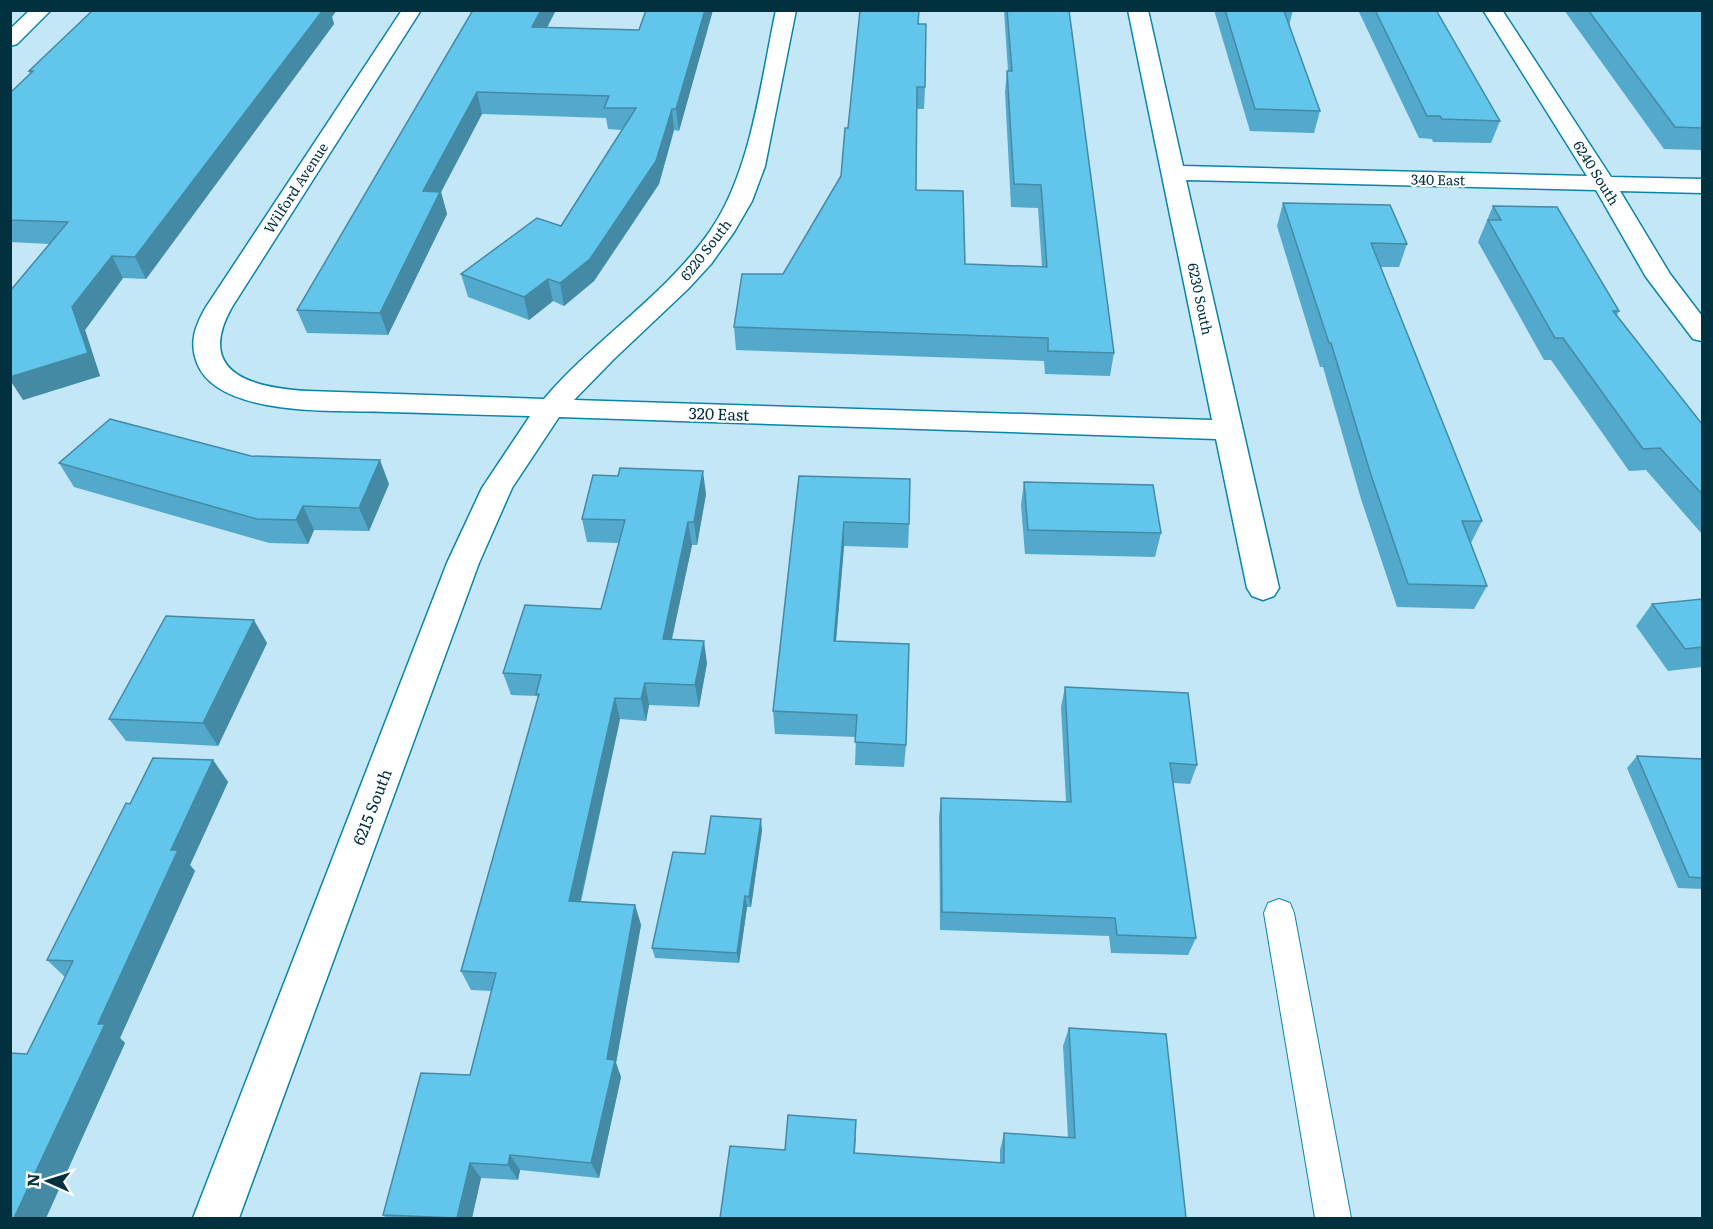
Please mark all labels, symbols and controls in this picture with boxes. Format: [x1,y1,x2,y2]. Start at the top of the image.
street label: 6240 South [1569,136,1625,209]
street label: Wilford Avenue [258,138,332,237]
street label: 340 East [1411,169,1466,189]
street label: 6220 South [675,215,735,284]
street label: 6230 South [1184,261,1218,337]
street label: 320 East [688,400,750,426]
street label: 6215 South [346,765,397,848]
north arrow [18,1151,78,1211]
text: N [20,1173,44,1188]

